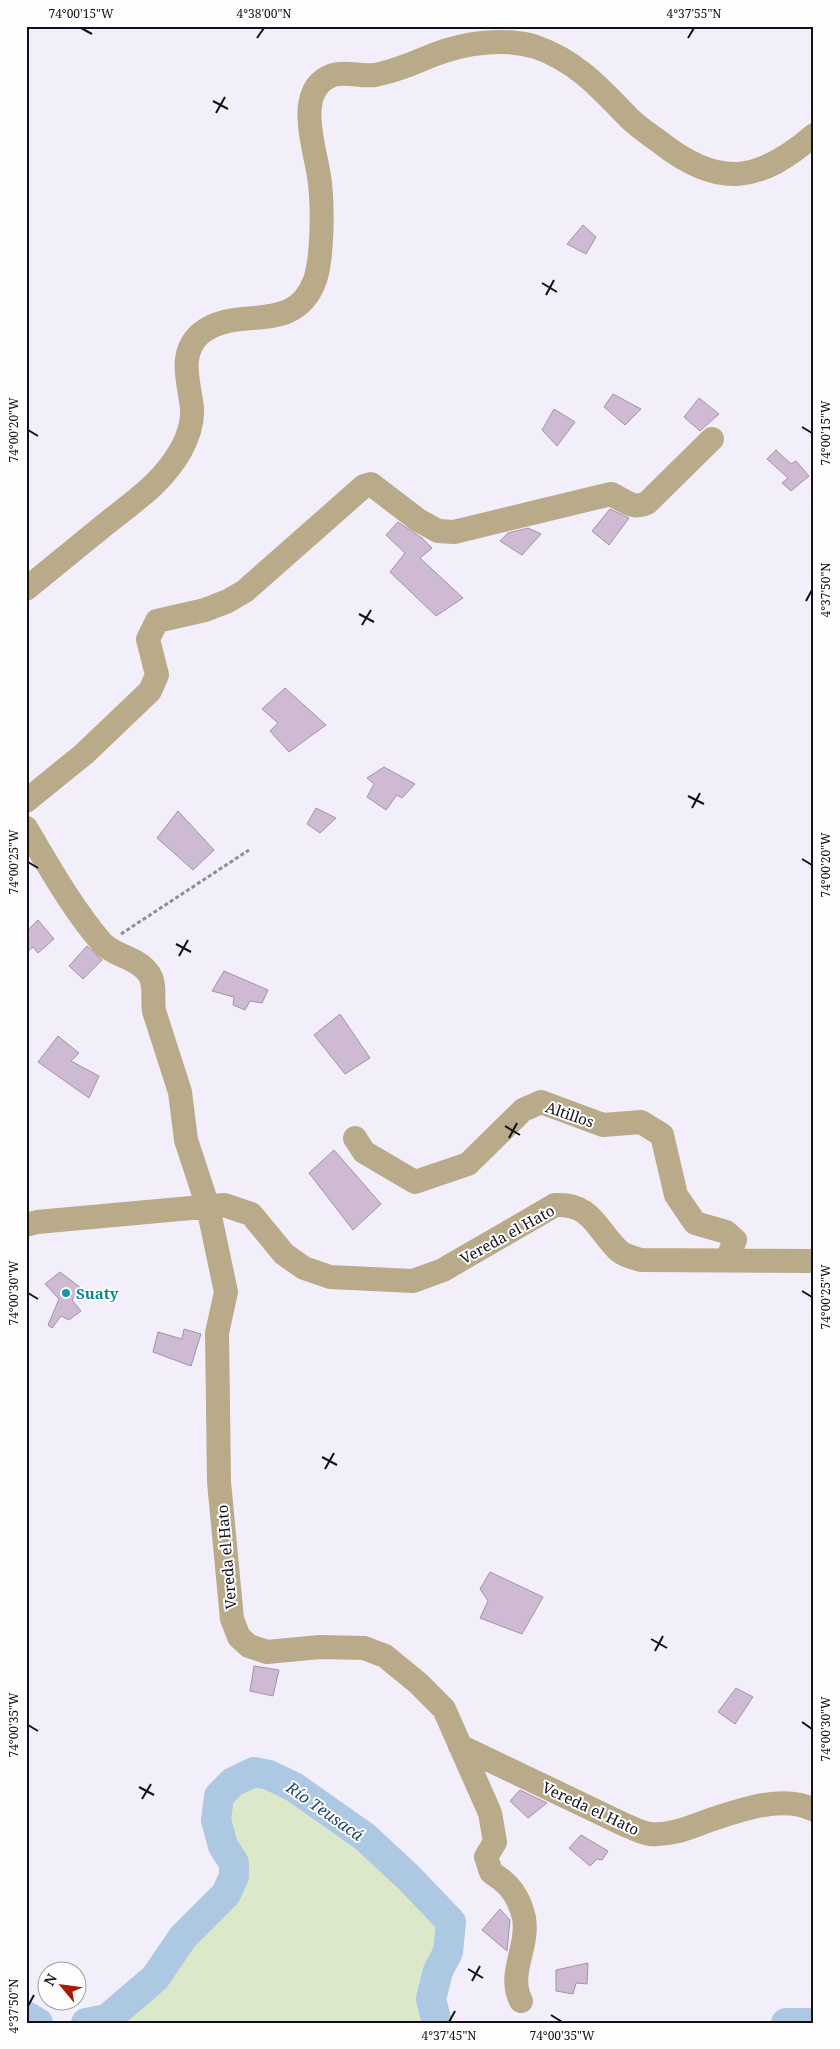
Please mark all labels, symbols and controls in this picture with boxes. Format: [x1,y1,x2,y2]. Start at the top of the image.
text: 74°00'15"W [48,5,114,22]
text: 4°38'00"N [236,5,292,22]
text: 4°37'55"N [666,5,722,22]
text: 74°00'20"W [5,397,22,463]
text: 74°00'15"W [817,400,834,466]
text: 4°37'50"N [817,562,834,618]
text: 74°00'25"W [5,829,22,895]
text: 74°00'20"W [817,832,834,898]
street label: Altillos [543,1096,597,1132]
street label: Vereda el Hato [456,1200,558,1268]
text: 74°00'30"W [5,1260,22,1326]
text: 74°00'25"W [817,1264,834,1330]
place label: Suaty [76,1283,119,1303]
marker: Suaty [60,1287,72,1299]
street label: Vereda el Hato [211,1504,241,1610]
text: 74°00'35"W [5,1692,22,1758]
text: 74°00'30"W [817,1696,834,1762]
water label: Río Teusacá [281,1776,369,1846]
street label: Vereda el Hato [539,1777,643,1839]
north arrow [38,1962,88,2012]
text: N [39,1970,61,1989]
text: 4°37'50"N [5,1978,22,2034]
text: 4°37'45"N [421,2027,477,2044]
text: 74°00'35"W [529,2027,595,2044]

